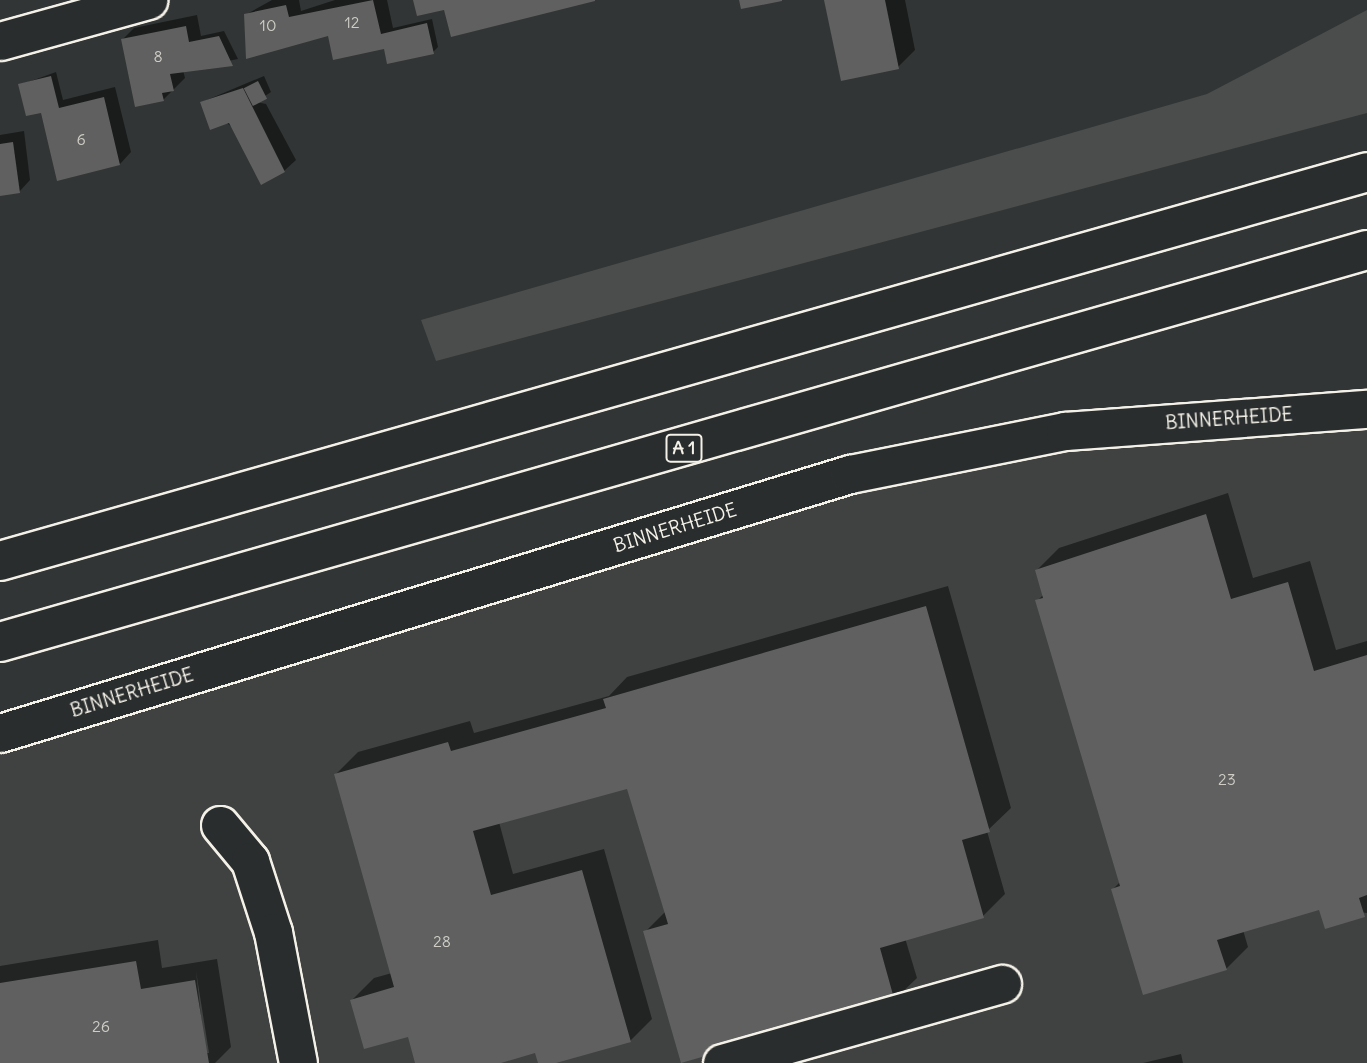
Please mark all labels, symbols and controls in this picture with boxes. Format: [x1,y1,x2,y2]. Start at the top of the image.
house number: 12 [344,12,360,32]
house number: 10 [260,15,276,35]
house number: 8 [153,46,163,66]
house number: 6 [76,129,86,149]
street label: BINNERHEIDE [1164,403,1294,435]
road number: A 1 [665,434,703,462]
street label: BINNERHEIDE [611,498,739,558]
street label: BINNERHEIDE [68,663,196,723]
house number: 23 [1218,769,1236,789]
house number: 28 [433,931,451,951]
house number: 26 [92,1016,110,1036]

